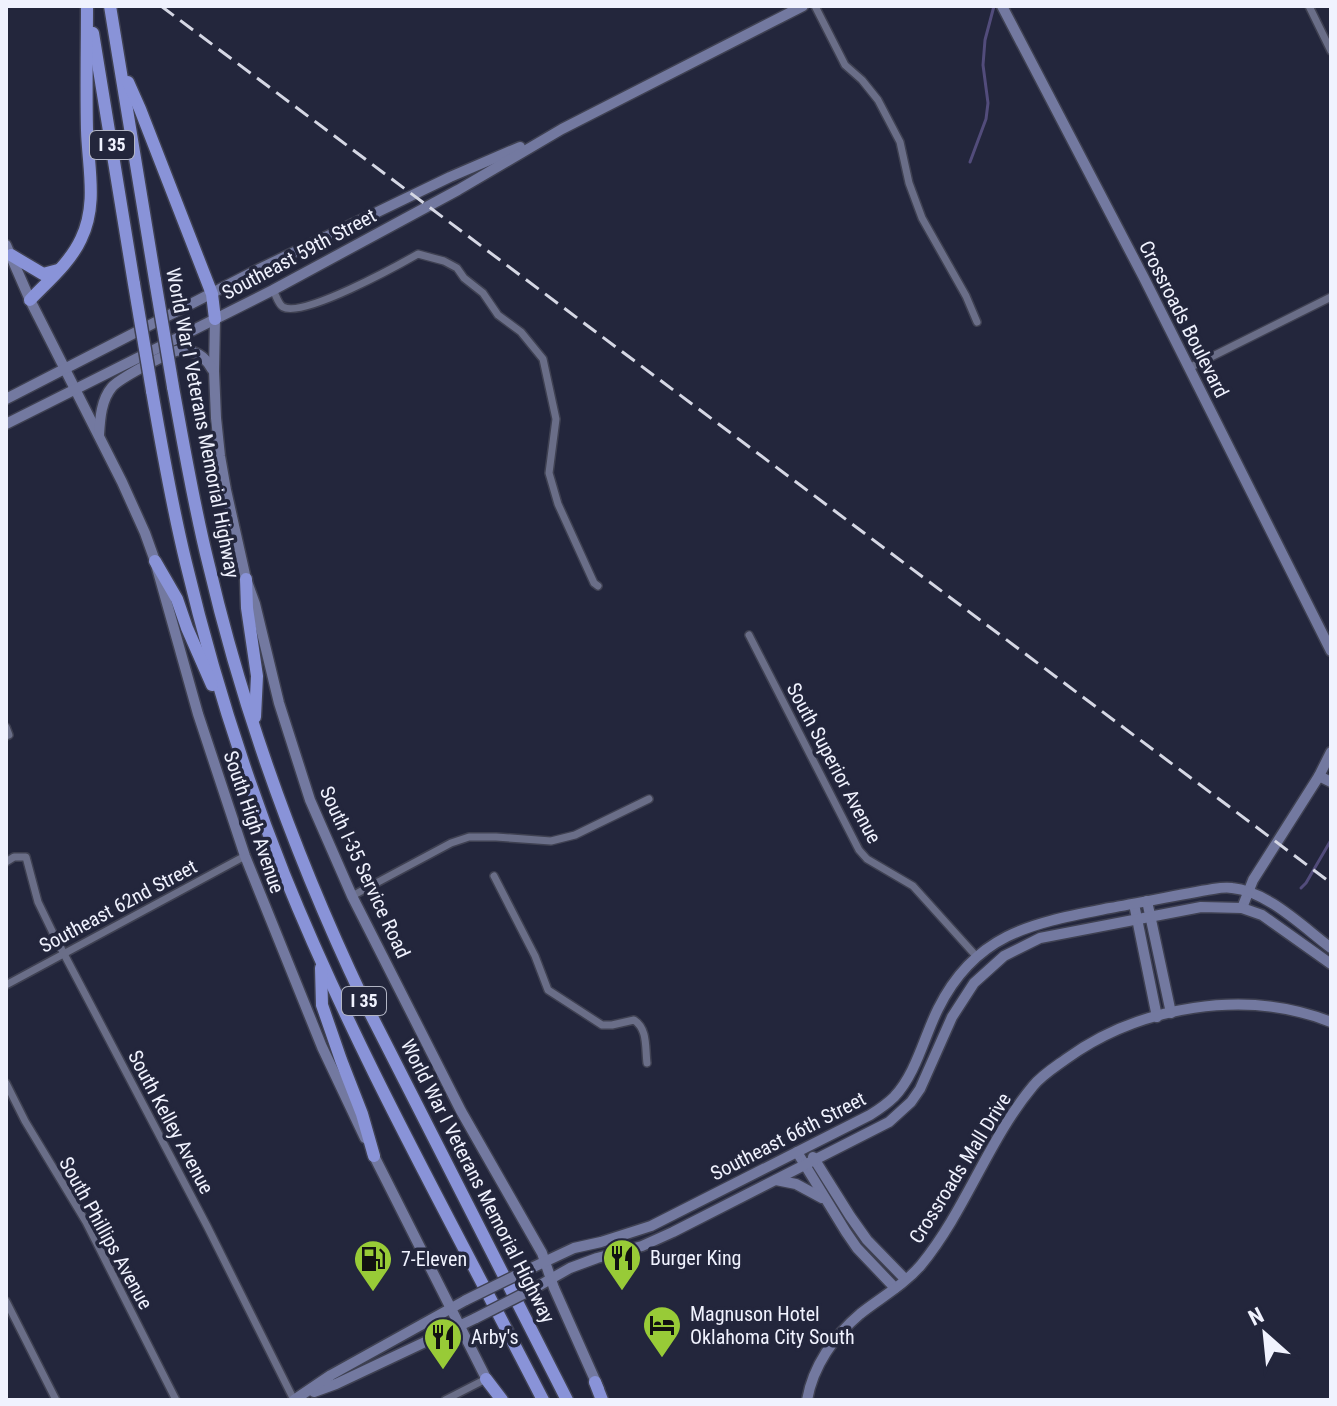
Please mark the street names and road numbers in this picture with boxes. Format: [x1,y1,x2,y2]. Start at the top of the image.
road number: I 35 [90,131,134,159]
street label: Southeast 59th Street [218,203,380,305]
street label: Crossroads Boulevard [1134,237,1234,401]
street label: World War I Veterans Memorial Highway [161,266,245,580]
street label: South Superior Avenue [782,679,886,847]
street label: South High Avenue [218,748,290,896]
street label: South I-35 Service Road [315,782,415,962]
street label: Southeast 62nd Street [35,854,201,958]
road number: I 35 [342,987,386,1015]
street label: World War I Veterans Memorial Highway [396,1035,560,1327]
street label: South Kelley Avenue [123,1046,219,1198]
street label: Southeast 66th Street [706,1086,870,1186]
street label: Crossroads Mall Drive [904,1088,1016,1248]
street label: South Phillips Avenue [54,1153,158,1313]

